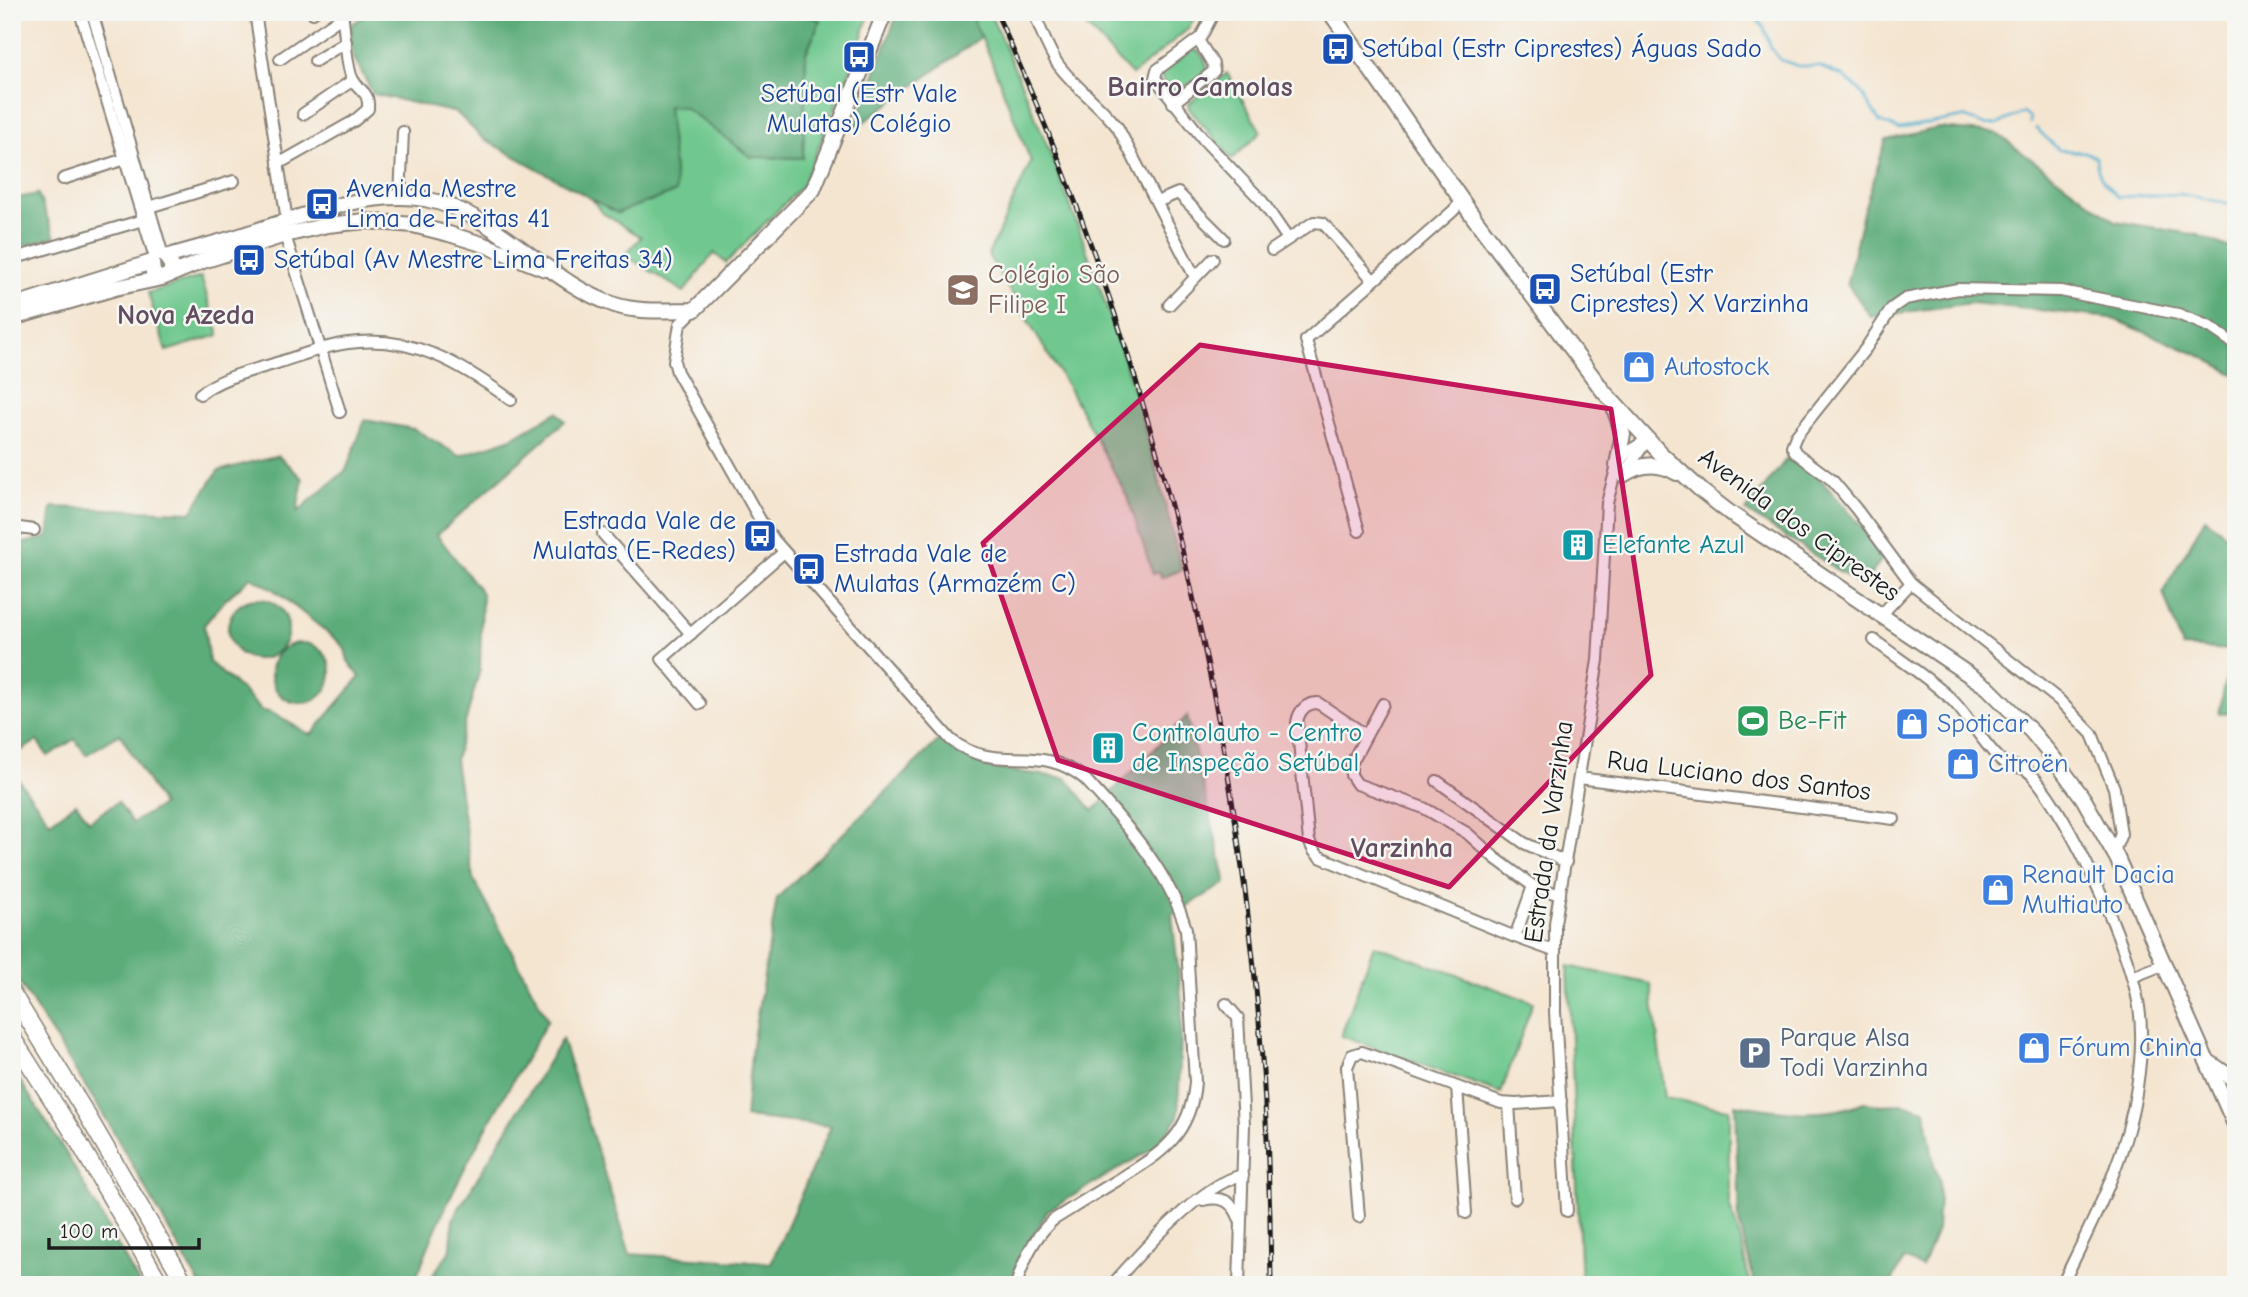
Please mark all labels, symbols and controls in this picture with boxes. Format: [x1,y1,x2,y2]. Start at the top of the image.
bus stop icon: Setúbal (Estr Ciprestes) Águas Sado [1319,30,1357,68]
place label: Setúbal (Estr Ciprestes) Águas Sado [1362,33,1762,64]
bus stop icon: Setúbal (Estr Vale Mulatas) Colégio [840,38,878,76]
district label: Bairro Camolas [1107,71,1293,103]
place label: Setúbal (Estr Vale Mulatas) Colégio [761,79,957,139]
place label: Avenida Mestre Lima de Freitas 41 [346,174,550,234]
bus stop icon: Avenida Mestre Lima de Freitas 41 [303,185,341,223]
bus stop icon: Setúbal (Av Mestre Lima Freitas 34) [230,241,268,279]
place label: Setúbal (Av Mestre Lima Freitas 34) [274,245,673,275]
place label: Setúbal (Estr Ciprestes) X Varzinha [1570,259,1809,319]
place label: Colégio São Filipe I [988,260,1120,320]
bus stop icon: Setúbal (Estr Ciprestes) X Varzinha [1526,270,1564,308]
school or university icon: Colégio São Filipe I [944,271,982,309]
district label: Nova Azeda [117,299,255,331]
shop icon: Autostock [1620,348,1658,386]
place label: Autostock [1664,352,1769,382]
street label: Avenida dos Ciprestes [1693,442,1905,608]
place label: Estrada Vale de Mulatas (E-Redes) [532,506,736,566]
bus stop icon: Estrada Vale de Mulatas (E-Redes) [741,517,779,555]
building icon: Elefante Azul [1559,526,1597,564]
place label: Elefante Azul [1602,530,1745,560]
place label: Estrada Vale de Mulatas (Armazém C) [834,539,1076,599]
bus stop icon: Estrada Vale de Mulatas (Armazém C) [790,550,828,588]
sports icon: Be-Fit [1734,702,1772,740]
shop icon: Spoticar [1893,705,1931,743]
place label: Be-Fit [1778,706,1848,736]
place label: Spoticar [1937,709,2029,739]
place label: Controlauto - Centro de Inspeção Setúbal [1132,718,1362,778]
street label: Estrada da Varzinha [1519,719,1579,945]
building icon: Controlauto - Centro de Inspeção Setúbal [1089,729,1127,767]
street label: Rua Luciano dos Santos [1605,745,1873,807]
shop icon: Citroën [1944,745,1982,783]
place label: Citroën [1988,749,2068,779]
district label: Varzinha [1351,832,1453,864]
place label: Renault Dacia Multiauto [2022,860,2175,920]
shop icon: Renault Dacia Multiauto [1979,871,2017,909]
place label: Parque Alsa Todi Varzinha [1780,1023,1928,1083]
shop icon: Fórum China [2015,1029,2053,1067]
place label: Fórum China [2058,1033,2203,1063]
parking icon: Parque Alsa Todi Varzinha [1736,1034,1774,1072]
scale bar [49,1206,200,1250]
text: 100 m [60,1219,118,1243]

